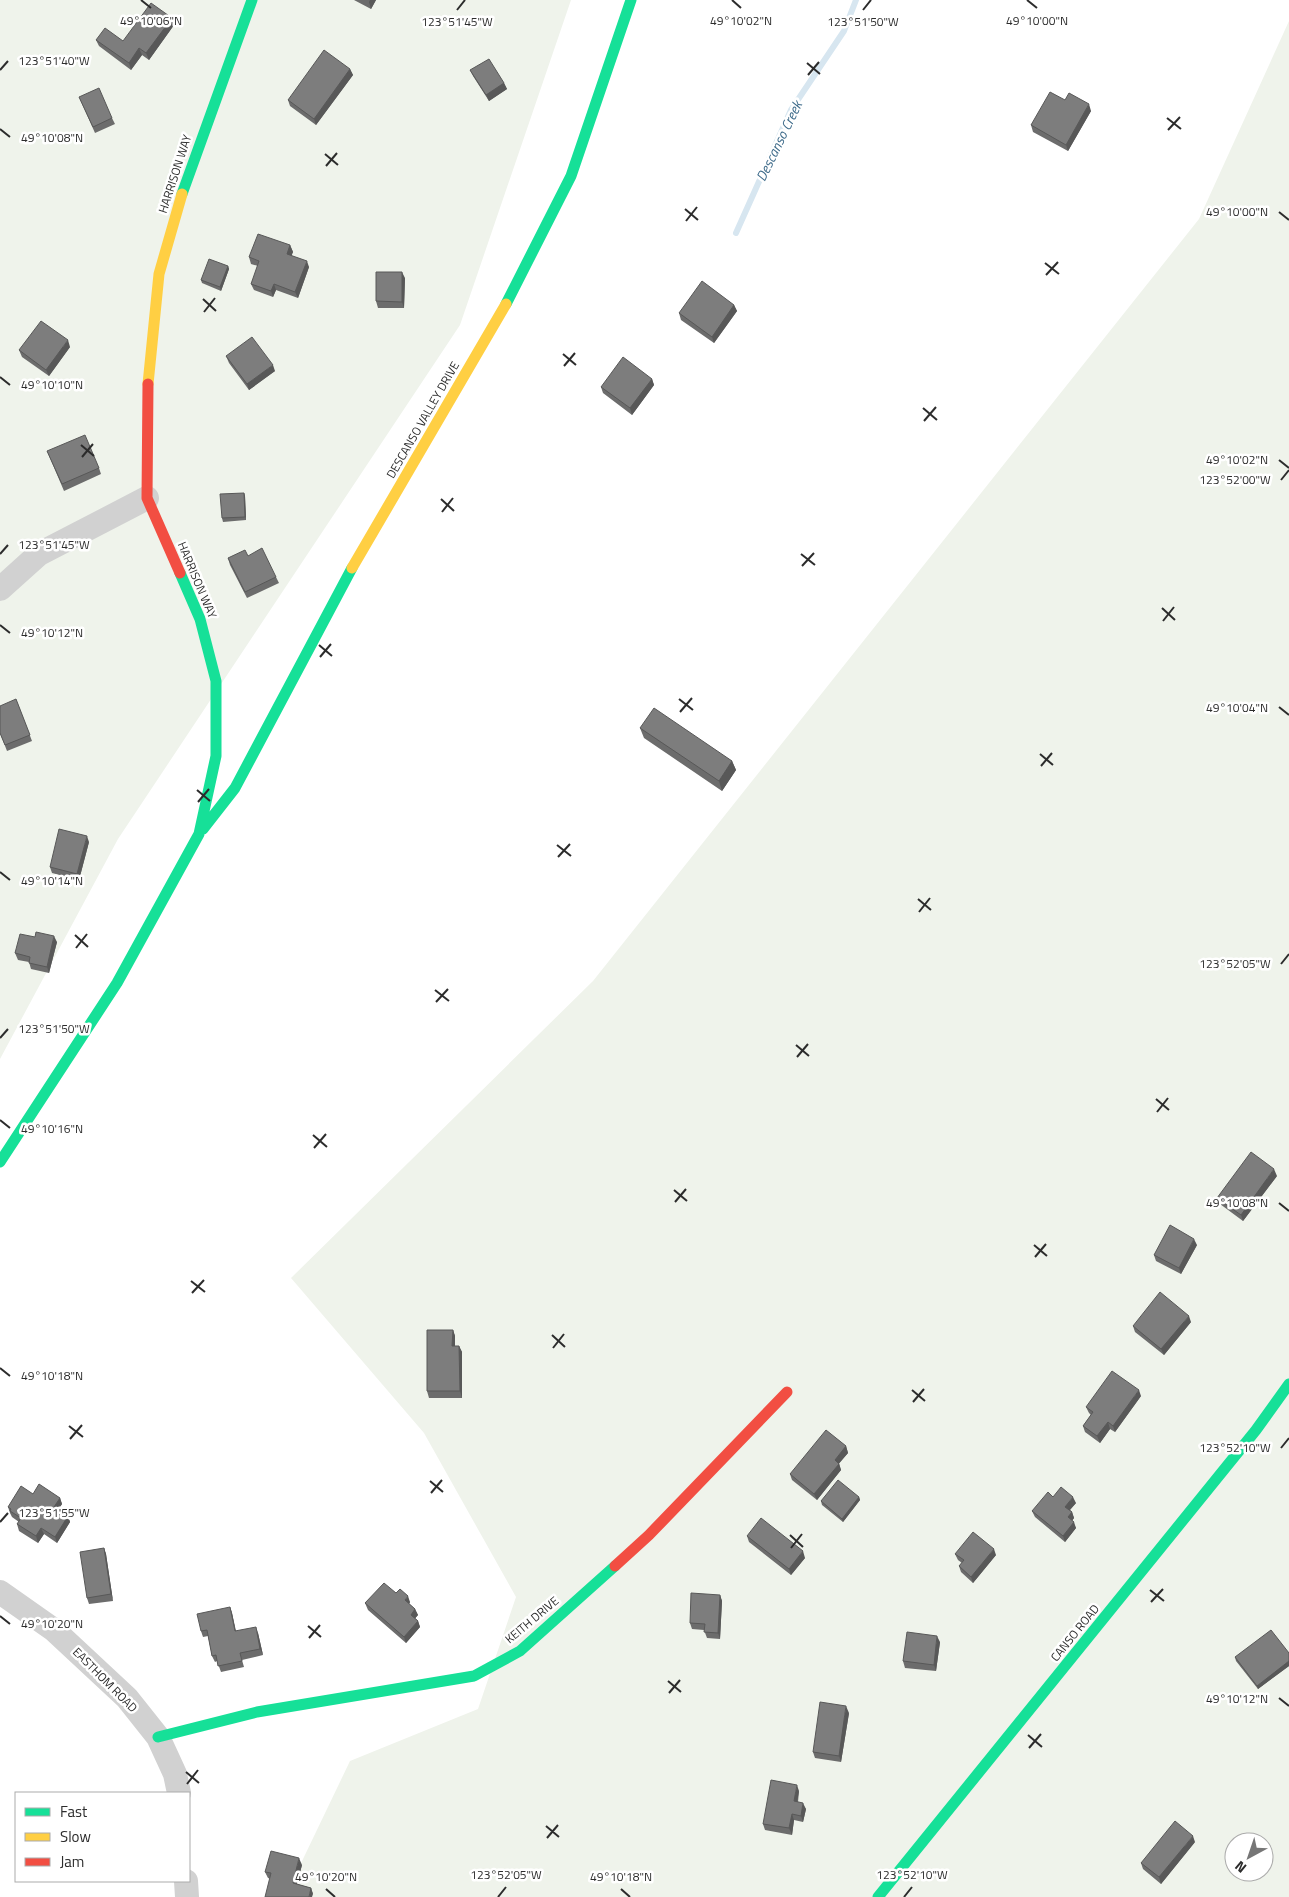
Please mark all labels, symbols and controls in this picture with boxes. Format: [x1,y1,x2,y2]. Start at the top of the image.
text: 49°10'06"N [120,11,182,30]
text: 49°10'02"N [710,11,772,30]
text: 49°10'00"N [1006,11,1068,30]
text: 123°51'45"W [421,12,493,31]
text: 123°51'50"W [827,12,899,31]
text: 123°51'40"W [18,51,90,70]
water label: Descanso Creek [750,95,808,184]
text: 49°10'08"N [21,128,83,147]
street label: HARRISON WAY [153,132,196,216]
text: 49°10'00"N [1206,202,1268,221]
street label: DESCANSO VALLEY DRIVE [381,357,464,482]
text: 49°10'10"N [21,375,83,394]
text: 49°10'02"N [1206,450,1268,469]
text: 123°52'00"W [1199,470,1271,489]
text: 123°51'45"W [18,535,90,554]
street label: HARRISON WAY [173,539,222,622]
text: 49°10'12"N [21,623,83,642]
text: 49°10'04"N [1206,698,1268,717]
text: 49°10'14"N [21,871,83,890]
text: 123°52'05"W [1199,954,1271,973]
text: 123°51'50"W [18,1019,90,1038]
text: 49°10'16"N [21,1119,83,1138]
text: 49°10'08"N [1206,1193,1268,1212]
text: 49°10'18"N [21,1366,83,1385]
text: 123°52'10"W [1199,1438,1271,1457]
text: 123°51'55"W [18,1503,90,1522]
street label: KEITH DRIVE [501,1591,563,1648]
street label: CANSO ROAD [1046,1600,1104,1665]
text: 49°10'20"N [21,1614,83,1633]
street label: EASTHOM ROAD [68,1643,142,1717]
text: 49°10'12"N [1206,1689,1268,1708]
legend [15,1792,190,1882]
text: Fast [60,1800,88,1823]
text: Slow [60,1825,91,1848]
north arrow [1224,1832,1274,1882]
text: Jam [60,1850,84,1873]
text: N [1230,1856,1251,1879]
text: 123°52'05"W [470,1865,542,1884]
text: 123°52'10"W [876,1865,948,1884]
text: 49°10'20"N [295,1867,357,1886]
text: 49°10'18"N [590,1867,652,1886]

